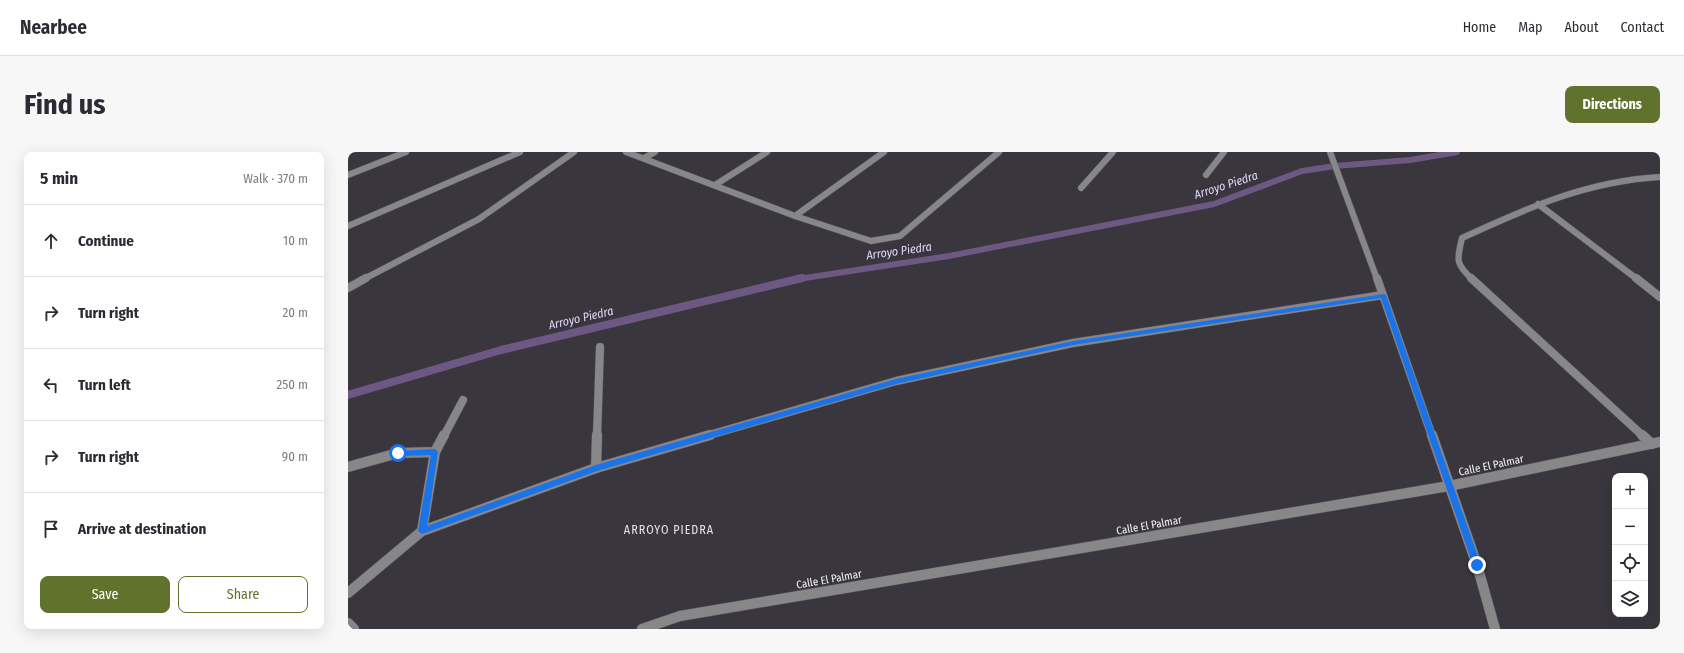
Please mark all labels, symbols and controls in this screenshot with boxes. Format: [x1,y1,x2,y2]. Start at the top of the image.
text: Nearbee [20,16,87,39]
text: Home [1463,19,1496,36]
text: Map [1518,19,1542,36]
text: About [1564,19,1599,36]
text: Contact [1621,19,1664,36]
button: Directions [1565,86,1660,123]
text: Find us [24,88,106,121]
text: 5 min [40,168,78,189]
water label: Arroyo Piedra [1191,168,1260,202]
text: Walk · 370 m [243,171,308,186]
icon: ahead [40,230,62,252]
text: Continue [78,232,134,250]
text: 10 m [283,233,308,248]
water label: Arroyo Piedra [864,239,933,263]
icon: right [40,302,62,324]
text: Turn right [78,304,139,322]
water label: Arroyo Piedra [546,304,615,332]
text: 20 m [282,305,308,320]
icon: left [40,374,62,396]
text: Turn left [78,376,131,394]
text: 250 m [276,377,308,392]
route start [389,444,407,462]
icon: right [40,446,62,468]
text: Turn right [78,448,139,466]
text: 90 m [282,449,308,464]
street label: Calle El Palmar [1457,452,1525,479]
map controls [1612,473,1648,617]
button: + [1612,473,1648,509]
button: − [1612,509,1648,545]
street label: Calle El Palmar [1115,513,1183,538]
icon: arrive [40,518,62,540]
text: Arrive at destination [78,520,206,538]
district label: ARROYO PIEDRA [624,523,714,537]
button: locate [1612,545,1648,581]
route end [1468,556,1486,574]
street label: Calle El Palmar [795,567,863,592]
button: Save [40,576,170,613]
button: Share [178,576,308,613]
button: layers [1612,581,1648,617]

